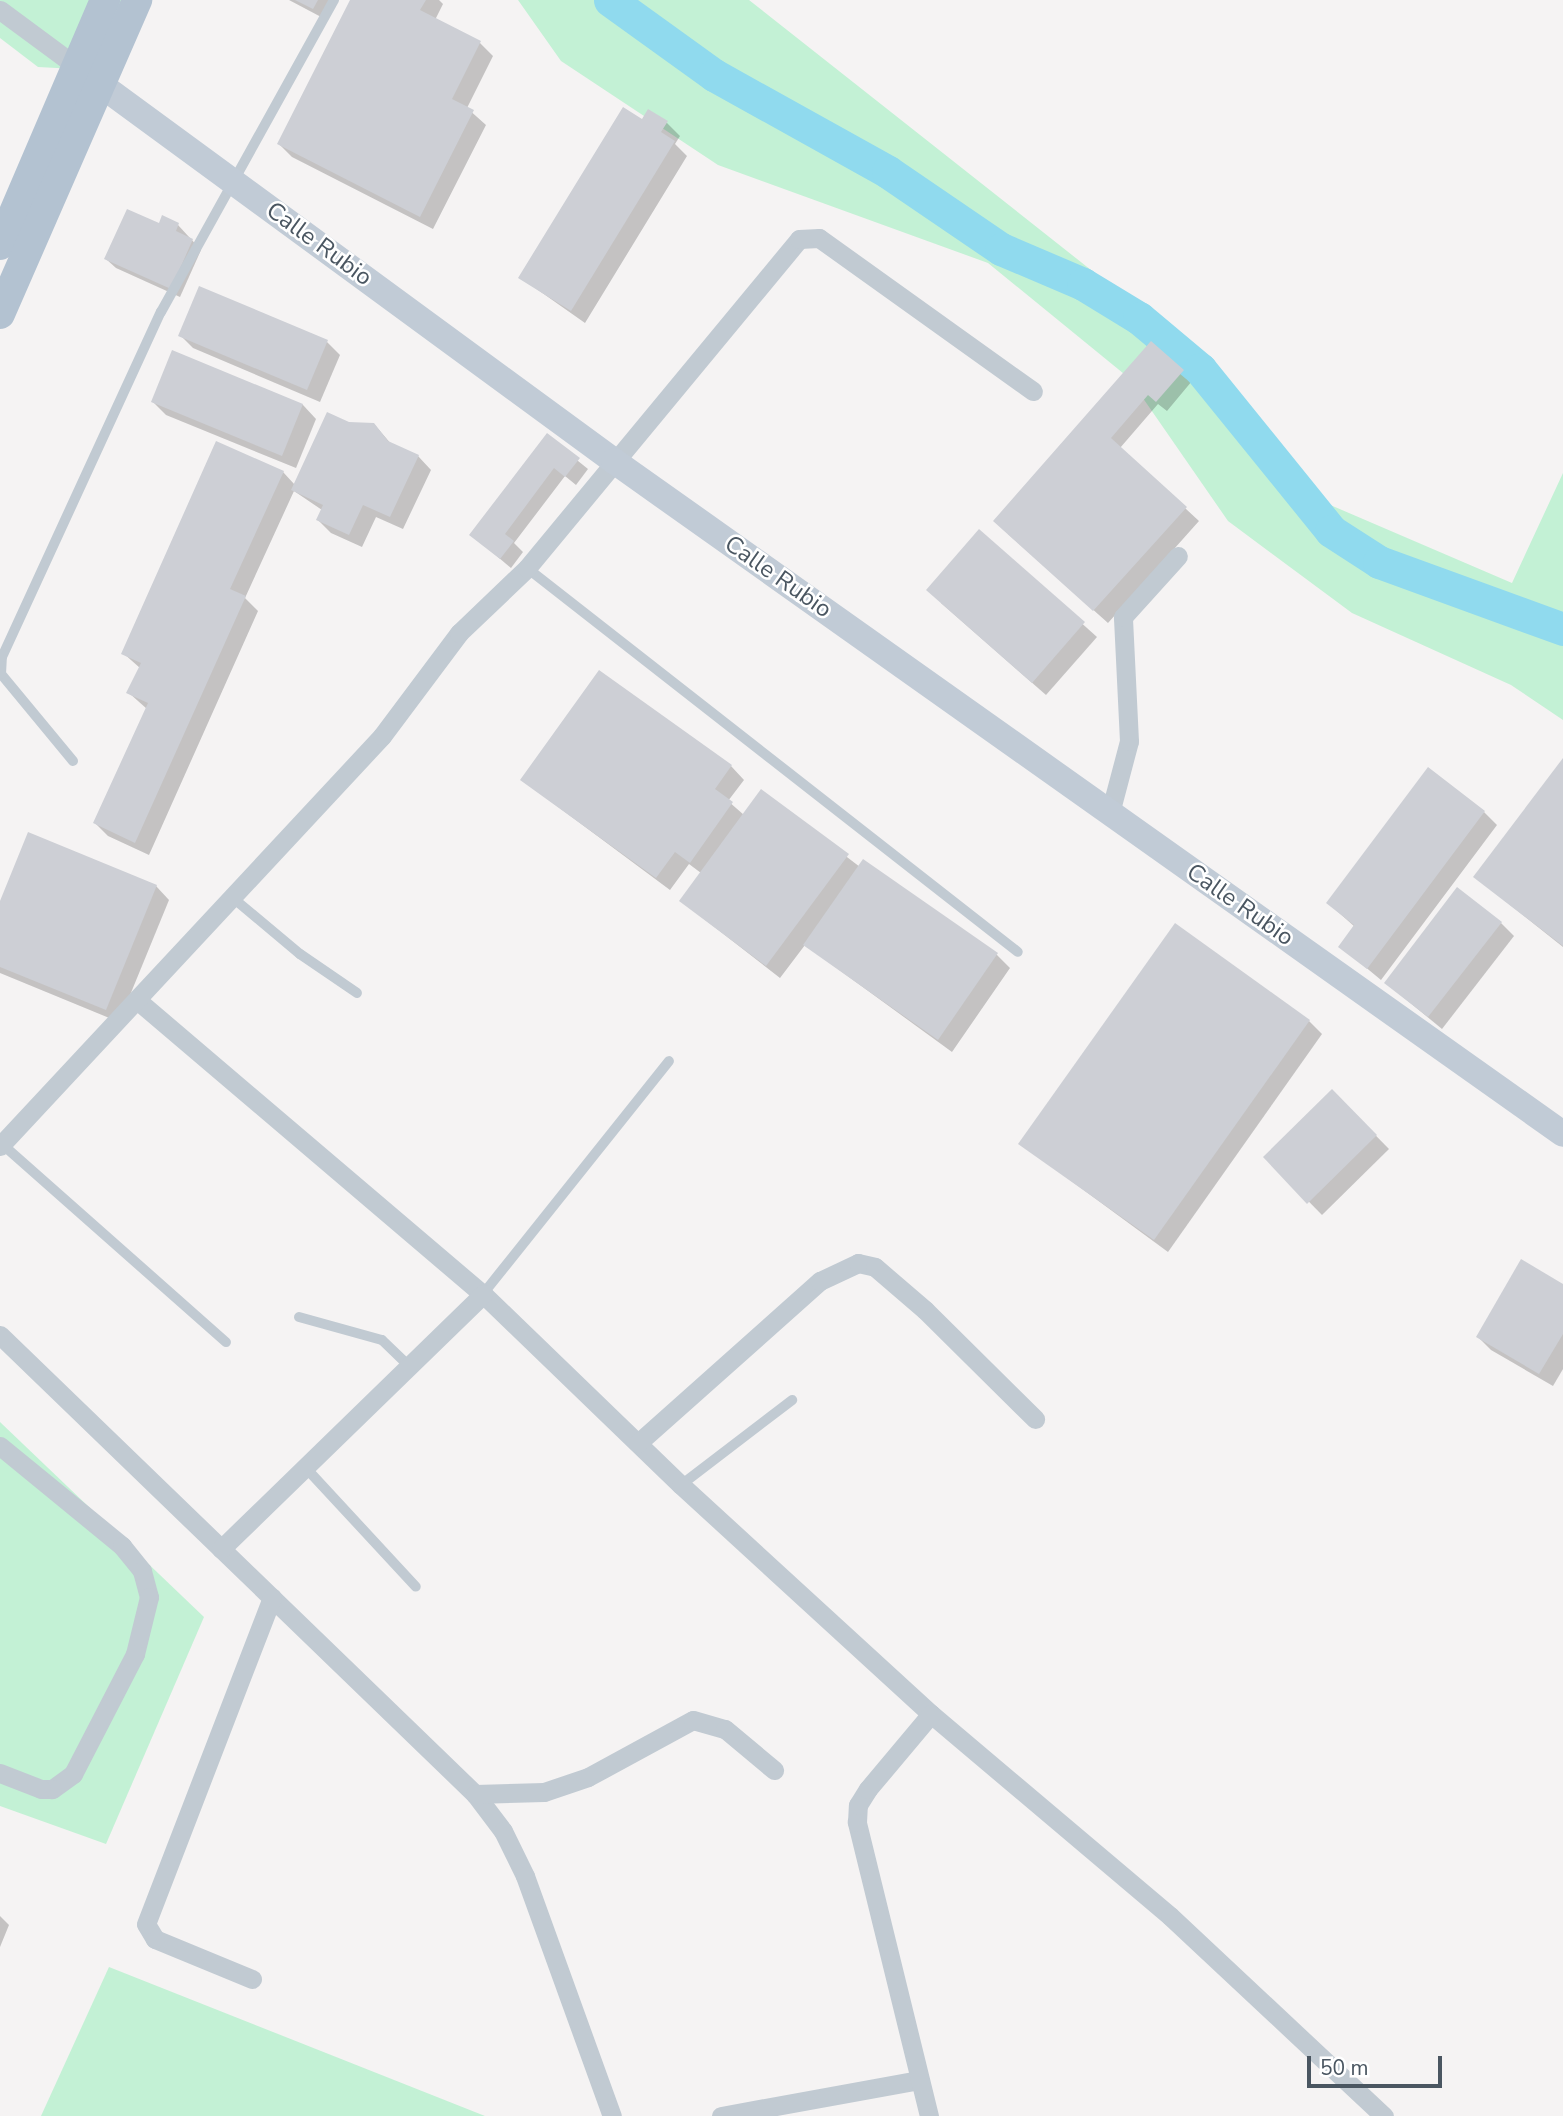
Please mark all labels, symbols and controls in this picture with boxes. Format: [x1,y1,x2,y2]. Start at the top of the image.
street label: Calle Rubio [260,196,378,292]
street label: Calle Rubio [719,530,837,624]
street label: Calle Rubio [1181,858,1299,952]
scale bar [1311,2042,1446,2086]
text: 50 m [1320,2054,1369,2082]

